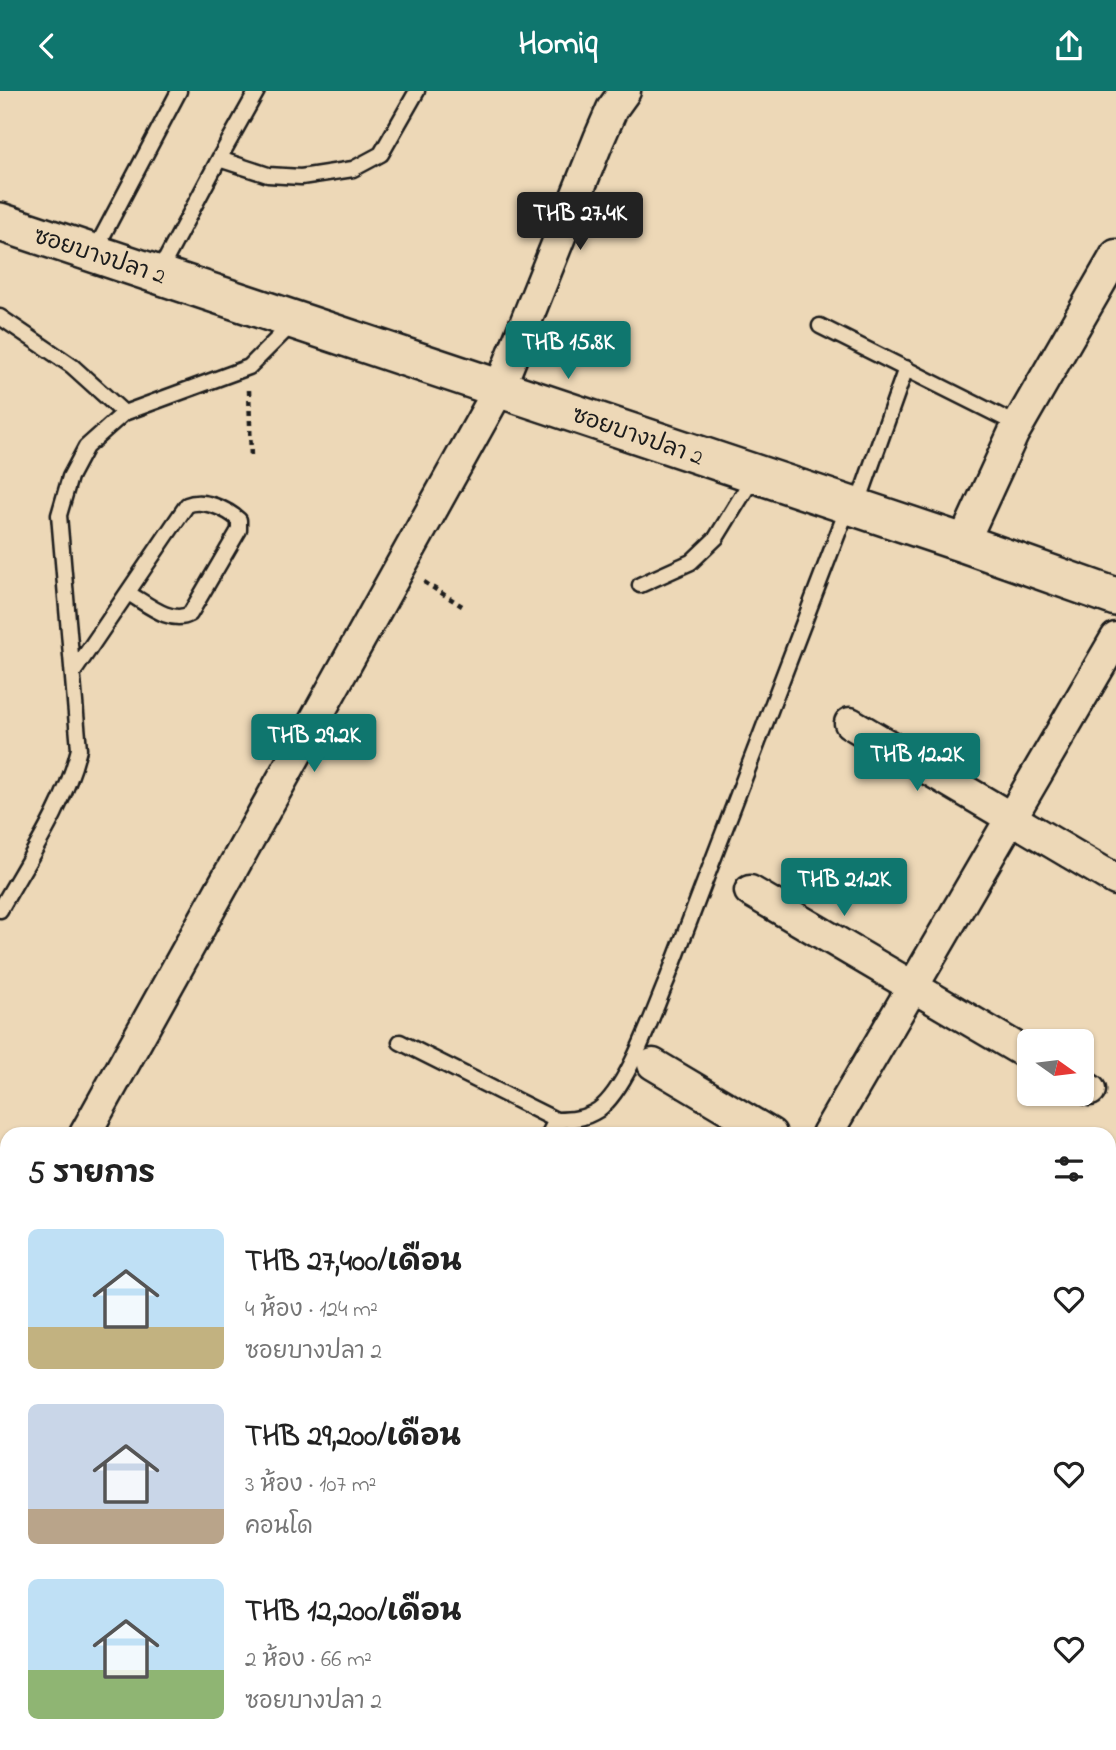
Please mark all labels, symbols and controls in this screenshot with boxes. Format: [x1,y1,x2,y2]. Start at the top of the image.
text: Homiq [518,22,598,69]
icon: back [28,27,66,65]
icon: share [1050,27,1088,65]
pin: THB 27.4K [500,193,660,252]
text: THB 27.4K [533,198,627,231]
street label: ซอยบางปลา 2 [29,221,169,294]
pin: THB 15.8K [488,321,648,381]
text: THB 15.8K [522,327,614,360]
street label: ซอยบางปลา 2 [567,399,707,475]
pin: THB 29.2K [234,715,394,774]
text: THB 29.2K [267,720,361,753]
pin: THB 12.2K [837,733,997,793]
text: THB 12.2K [870,739,964,772]
pin: THB 21.2K [764,859,924,918]
text: THB 21.2K [797,864,891,897]
north arrow [1017,1029,1094,1106]
map controls [1017,1029,1094,1106]
icon: filters [1050,1150,1088,1188]
text: 5 รายการ [28,1153,155,1197]
text: THB 27,400/เดือน [245,1241,462,1285]
icon: home [84,1257,168,1341]
icon: heart [1050,1280,1088,1318]
text: 4 ห้อง · 124 m² [245,1294,378,1327]
text: ซอยบางปลา 2 [245,1336,382,1369]
text: THB 29,200/เดือน [245,1416,461,1460]
icon: home [84,1432,168,1516]
icon: heart [1050,1455,1088,1493]
text: 3 ห้อง · 107 m² [245,1469,376,1502]
text: คอนโด [245,1511,313,1544]
text: THB 12,200/เดือน [245,1591,462,1635]
icon: home [84,1607,168,1691]
icon: heart [1050,1630,1088,1668]
text: 2 ห้อง · 66 m² [245,1644,372,1677]
text: ซอยบางปลา 2 [245,1686,382,1719]

